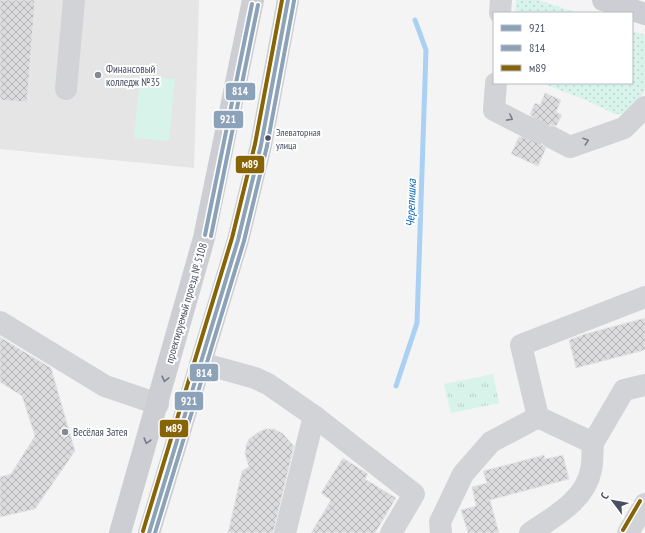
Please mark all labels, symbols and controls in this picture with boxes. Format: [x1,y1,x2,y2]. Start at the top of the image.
legend [493,12,633,84]
text: 921 [529,20,545,35]
text: 814 [529,40,546,55]
text: м89 [529,60,546,75]
place label: Финансовый колледж №35 [106,62,160,89]
marker: Финансовый колледж №35 [93,70,103,80]
line badge: 814 [225,82,256,101]
text: 814 [232,84,249,98]
line badge: 921 [213,110,244,129]
text: 921 [220,112,236,126]
one-way arrow [506,113,513,121]
place label: Элеваторная улица [276,126,321,152]
marker: Элеваторная улица [263,133,273,143]
one-way arrow [583,138,590,146]
line badge: м89 [235,155,265,174]
text: м89 [242,157,258,171]
water label: Черепишка [402,178,419,227]
street label: проектируемый проезд № 5108 [162,241,210,365]
line badge: 814 [189,363,219,382]
text: 814 [196,366,213,380]
one-way arrow [161,375,170,382]
line badge: 921 [174,391,204,411]
text: 921 [181,394,197,408]
line badge: м89 [159,419,189,438]
text: м89 [166,421,182,435]
place label: Весёлая Затея [73,425,128,439]
marker: Весёлая Затея [60,427,70,437]
one-way arrow [143,437,152,444]
north arrow [593,481,633,521]
text: С [597,490,612,502]

